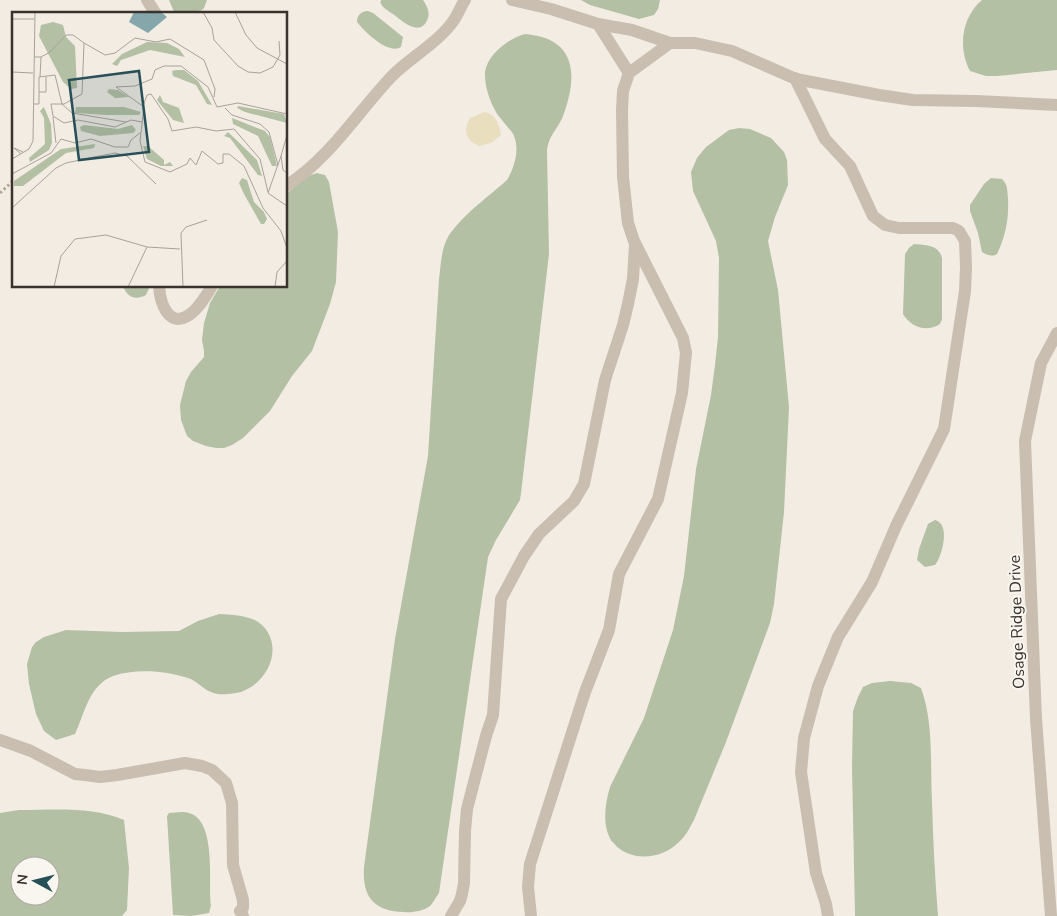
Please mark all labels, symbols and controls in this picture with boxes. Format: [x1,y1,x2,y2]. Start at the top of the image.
inset map [12,12,288,288]
street label: Osage Ridge Drive [1004,555,1030,689]
north arrow [10,856,60,906]
text: N [13,873,33,886]

